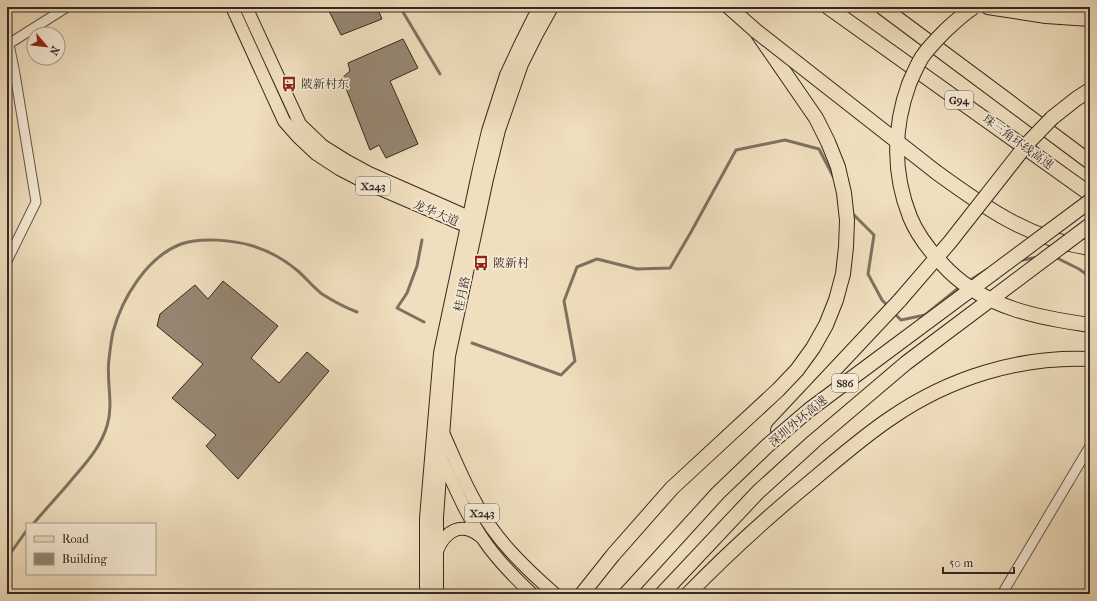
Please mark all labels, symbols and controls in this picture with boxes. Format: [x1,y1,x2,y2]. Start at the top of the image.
north arrow [26,26,66,66]
text: N [46,44,62,58]
bus stop icon: 陂新村东 [280,75,298,93]
place label: 陂新村东 [301,77,349,91]
road number: G94 [945,91,973,109]
street label: 珠三角环线高速 [980,112,1056,172]
road number: X243 [356,177,390,195]
street label: 龙华大道 [411,197,461,229]
bus stop icon: 陂新村 [472,254,490,272]
place label: 陂新村 [493,256,529,270]
street label: 桂月路 [451,275,473,313]
road number: S86 [832,374,858,392]
street label: 深圳外环高速 [766,392,830,450]
road number: X243 [465,504,499,522]
legend [26,523,156,575]
text: Road [62,532,89,546]
scale bar [943,549,1014,575]
text: Building [62,552,107,566]
text: 50 m [949,556,973,570]

